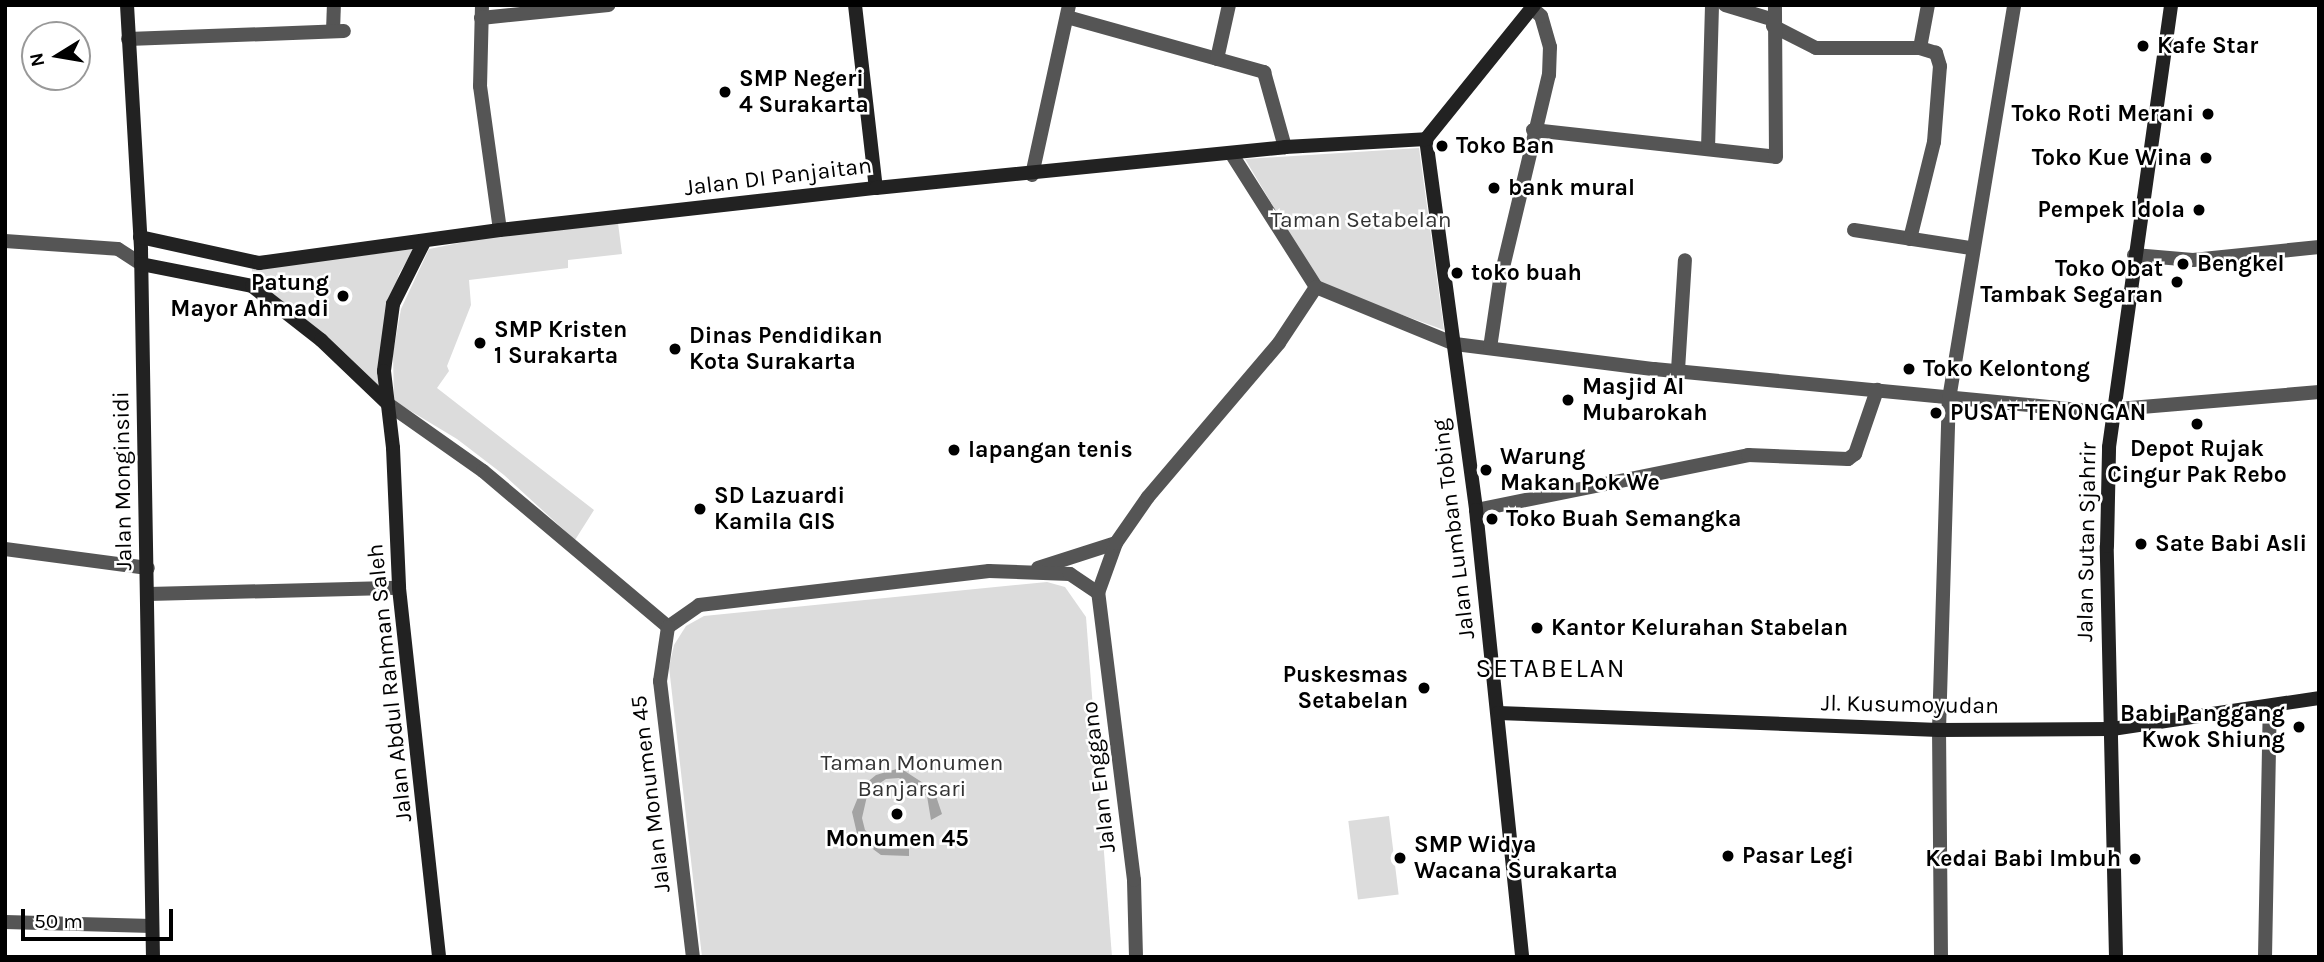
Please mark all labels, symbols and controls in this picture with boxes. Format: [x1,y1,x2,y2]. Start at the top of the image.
north arrow [21,21,91,91]
place label: Kafe Star [2157,32,2258,60]
marker: Kafe Star [2135,38,2151,54]
text: N [25,51,49,68]
place label: SMP Negeri 4 Surakarta [739,65,869,119]
marker: SMP Negeri 4 Surakarta [717,84,733,100]
place label: Toko Roti Merani [2011,100,2194,128]
marker: Toko Roti Merani [2200,106,2216,122]
place label: Toko Ban [1456,132,1554,160]
marker: Toko Ban [1434,138,1450,154]
place label: Toko Kue Wina [2032,144,2192,172]
marker: Toko Kue Wina [2198,150,2214,166]
street label: Jalan DI Panjaitan [683,152,873,202]
place label: bank mural [1508,174,1635,202]
marker: bank mural [1486,180,1502,196]
place label: Pempek Idola [2037,196,2185,224]
marker: Pempek Idola [2191,202,2207,218]
park label: Taman Setabelan [1270,206,1452,234]
place label: Bengkel [2197,250,2285,278]
place label: Toko Obat Tambak Segaran [1980,255,2163,309]
marker: Bengkel [2175,256,2191,272]
place label: toko buah [1471,259,1582,287]
marker: toko buah [1449,265,1465,281]
place label: Patung Mayor Ahmadi [170,269,329,323]
marker: Toko Obat Tambak Segaran [2169,274,2185,290]
marker: Patung Mayor Ahmadi [335,288,351,304]
place label: SMP Kristen 1 Surakarta [494,316,627,370]
place label: Dinas Pendidikan Kota Surakarta [689,322,883,376]
marker: SMP Kristen 1 Surakarta [472,335,488,351]
marker: Dinas Pendidikan Kota Surakarta [667,341,683,357]
place label: Toko Kelontong [1923,355,2090,383]
marker: Toko Kelontong [1901,361,1917,377]
place label: Masjid Al Mubarokah [1582,373,1708,427]
street label: Jalan Monginsidi [108,391,138,571]
marker: Masjid Al Mubarokah [1560,392,1576,408]
place label: PUSAT TENONGAN [1950,399,2146,427]
marker: PUSAT TENONGAN [1928,405,1944,421]
marker: Depot Rujak Cingur Pak Rebo [2189,416,2205,432]
street label: Jalan Lumban Tobing [1427,417,1481,641]
place label: Depot Rujak Cingur Pak Rebo [2107,435,2287,489]
place label: lapangan tenis [968,436,1133,464]
marker: lapangan tenis [946,442,962,458]
street label: Jalan Sutan Sjahrir [2071,442,2103,642]
place label: Warung Makan Pok We [1500,443,1660,497]
marker: Warung Makan Pok We [1478,462,1494,478]
place label: SD Lazuardi Kamila GIS [714,482,845,536]
marker: SD Lazuardi Kamila GIS [692,501,708,517]
place label: Toko Buah Semangka [1506,505,1741,533]
marker: Toko Buah Semangka [1484,511,1500,527]
place label: Sate Babi Asli [2155,530,2307,558]
marker: Sate Babi Asli [2133,536,2149,552]
street label: Jalan Abdul Rahman Saleh [362,543,418,823]
place label: Kantor Kelurahan Stabelan [1551,614,1848,642]
marker: Kantor Kelurahan Stabelan [1529,620,1545,636]
district label: SETABELAN [1477,653,1625,685]
place label: Puskesmas Setabelan [1283,661,1408,715]
marker: Puskesmas Setabelan [1414,678,1434,698]
street label: Jl. Kusumoyudan [1821,690,1999,720]
street label: Jalan Monumen 45 [625,694,677,894]
street label: Jalan Enggano [1076,700,1122,854]
place label: Babi Panggang Kwok Shiung [2120,700,2285,754]
marker: Babi Panggang Kwok Shiung [2291,719,2307,735]
park label: Taman Monumen Banjarsari [821,749,1003,803]
marker: Monumen 45 [889,806,905,822]
place label: Monumen 45 [825,825,969,853]
place label: SMP Widya Wacana Surakarta [1414,831,1618,885]
place label: Pasar Legi [1742,842,1854,870]
place label: Kedai Babi Imbuh [1925,845,2121,873]
marker: Pasar Legi [1720,848,1736,864]
marker: SMP Widya Wacana Surakarta [1392,850,1408,866]
marker: Kedai Babi Imbuh [2127,851,2143,867]
scale bar [24,895,177,939]
text: 50 m [34,909,83,933]

